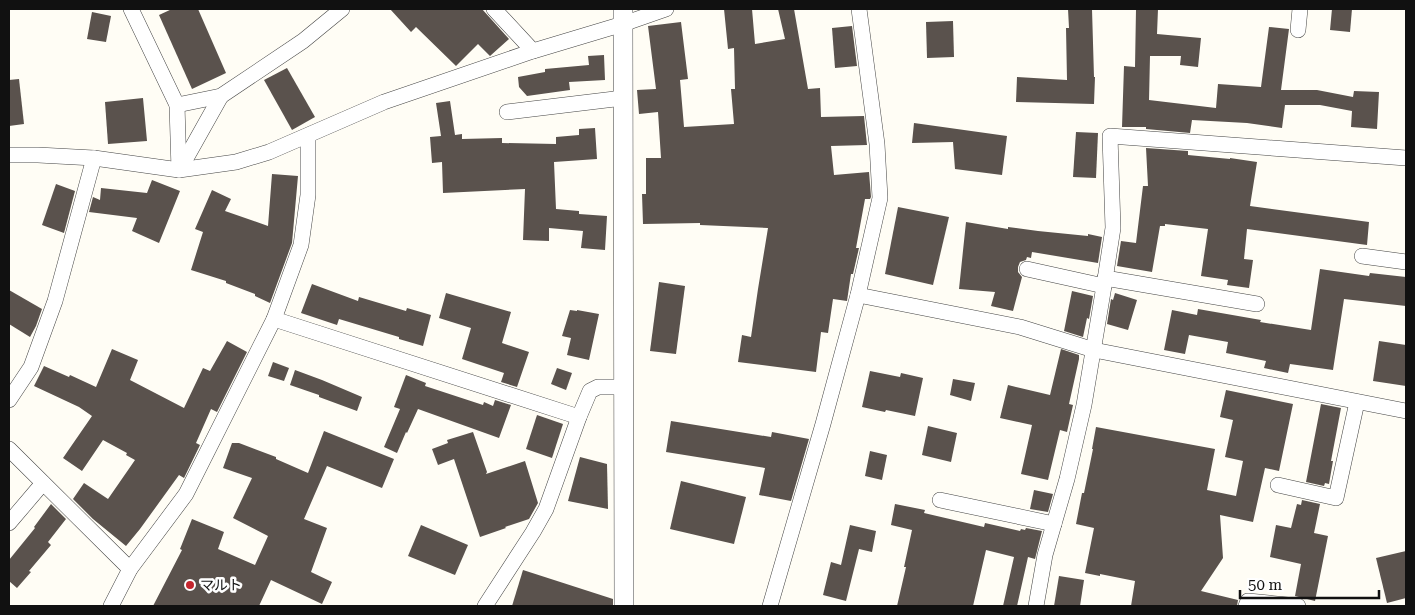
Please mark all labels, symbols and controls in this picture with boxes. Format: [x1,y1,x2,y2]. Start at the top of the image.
scale bar [1240,568,1379,600]
text: 50 m [1248,576,1283,594]
place label: マルト [200,577,242,593]
marker: マルト [184,579,196,591]

